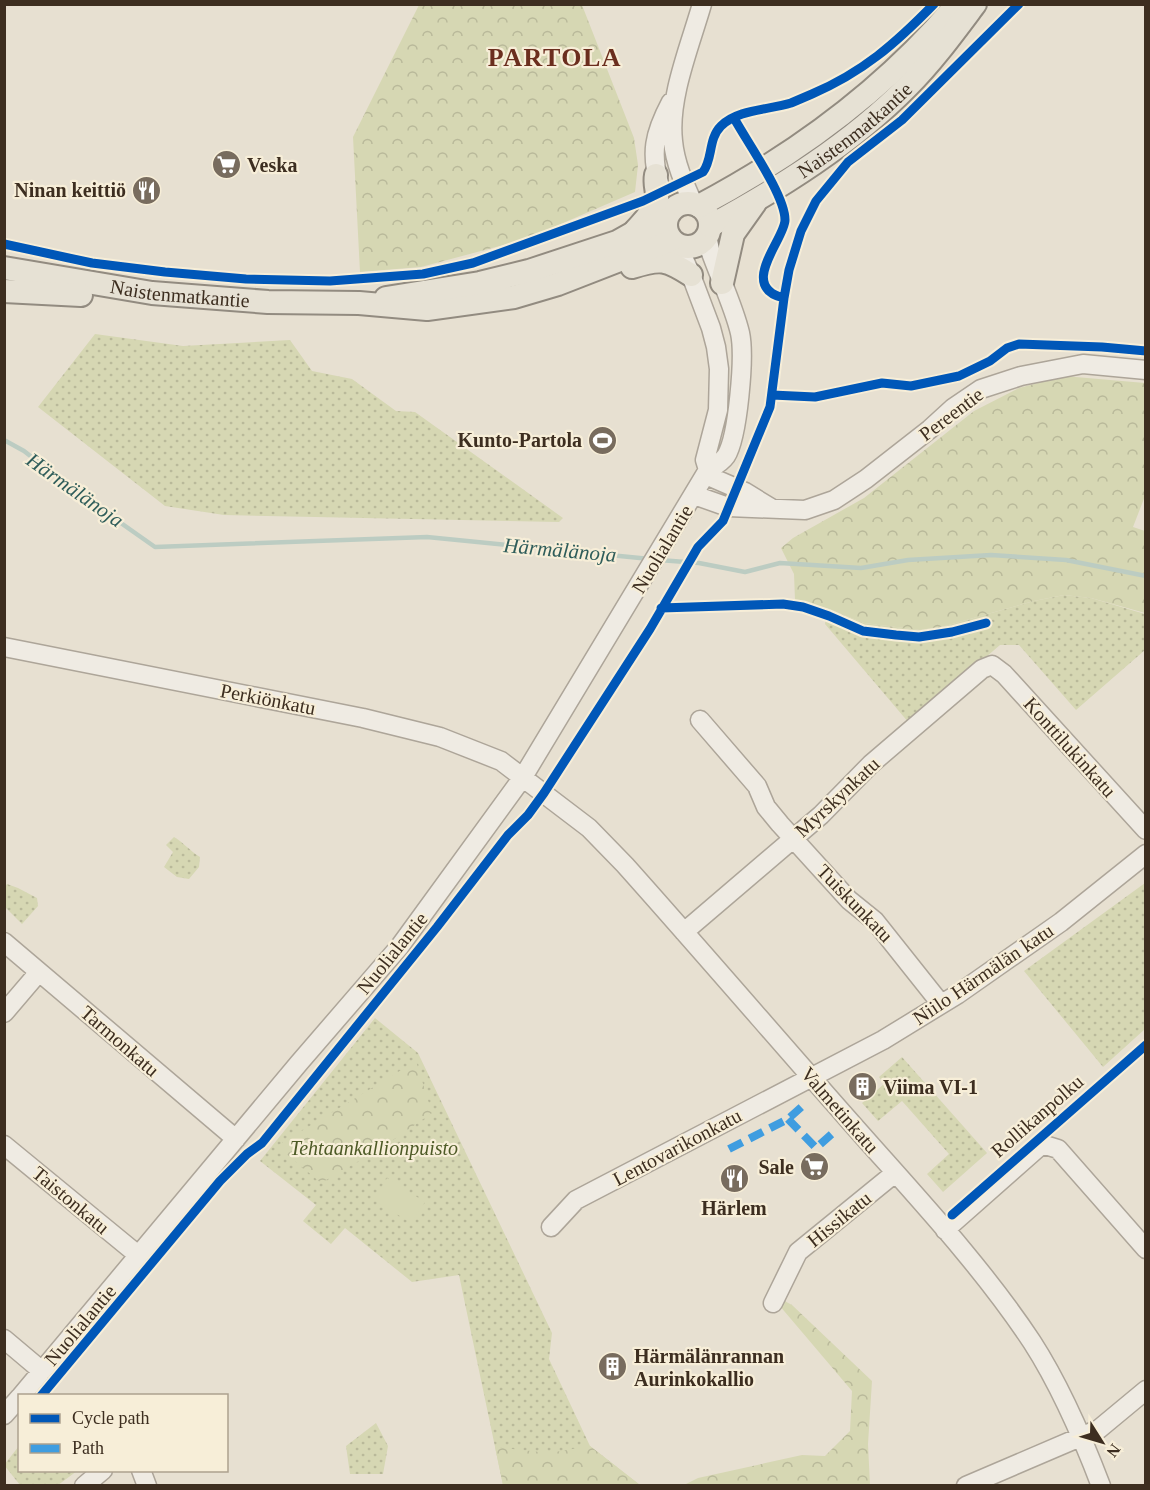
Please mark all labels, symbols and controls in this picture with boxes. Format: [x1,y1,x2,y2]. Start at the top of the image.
district label: PARTOLA [488,43,622,72]
street label: Naistenmatkantie [793,78,916,182]
supermarket icon: Veska [210,149,242,181]
place label: Veska [247,154,297,176]
restaurant icon: Ninan keittiö [131,174,163,206]
place label: Ninan keittiö [14,179,126,201]
street label: Naistenmatkantie [109,275,251,312]
street label: Pereentie [915,383,987,445]
sports icon: Kunto-Partola [587,424,619,456]
place label: Kunto-Partola [458,429,582,451]
water label: Härmälänoja [21,447,128,532]
street label: Nuolialantie [627,501,697,597]
water label: Härmälänoja [502,533,617,567]
street label: Perkiönkatu [218,679,318,719]
street label: Konttilukinkatu [1019,693,1121,801]
street label: Myrskynkatu [790,753,884,842]
street label: Tuiskunkatu [813,860,897,946]
street label: Nuolialantie [352,908,432,998]
street label: Niilo Härmälän katu [909,919,1057,1029]
street label: Tarmonkatu [76,1001,164,1081]
street label: Valmetinkatu [797,1063,883,1157]
street label: Rollikanpolku [987,1070,1088,1163]
building icon: Viima VI-1 [846,1071,878,1103]
place label: Viima VI-1 [883,1076,978,1098]
street label: Lentovarikonkatu [609,1104,745,1190]
park label: Tehtaankallionpuisto [290,1137,458,1160]
supermarket icon: Sale [799,1151,831,1183]
place label: Sale [758,1156,794,1178]
street label: Taistonkatu [28,1162,114,1238]
restaurant icon: Härlem [718,1162,750,1194]
street label: Hissikatu [803,1187,875,1251]
place label: Härlem [701,1197,767,1219]
street label: Nuolialantie [40,1280,120,1370]
place label: Härmälänrannan Aurinkokallio [634,1345,784,1390]
building icon: Härmälänrannan Aurinkokallio [597,1351,629,1383]
legend [18,1394,228,1472]
text: Cycle path [72,1408,149,1428]
north arrow [1072,1412,1132,1472]
text: Path [72,1438,104,1458]
text: N [1103,1441,1124,1461]

